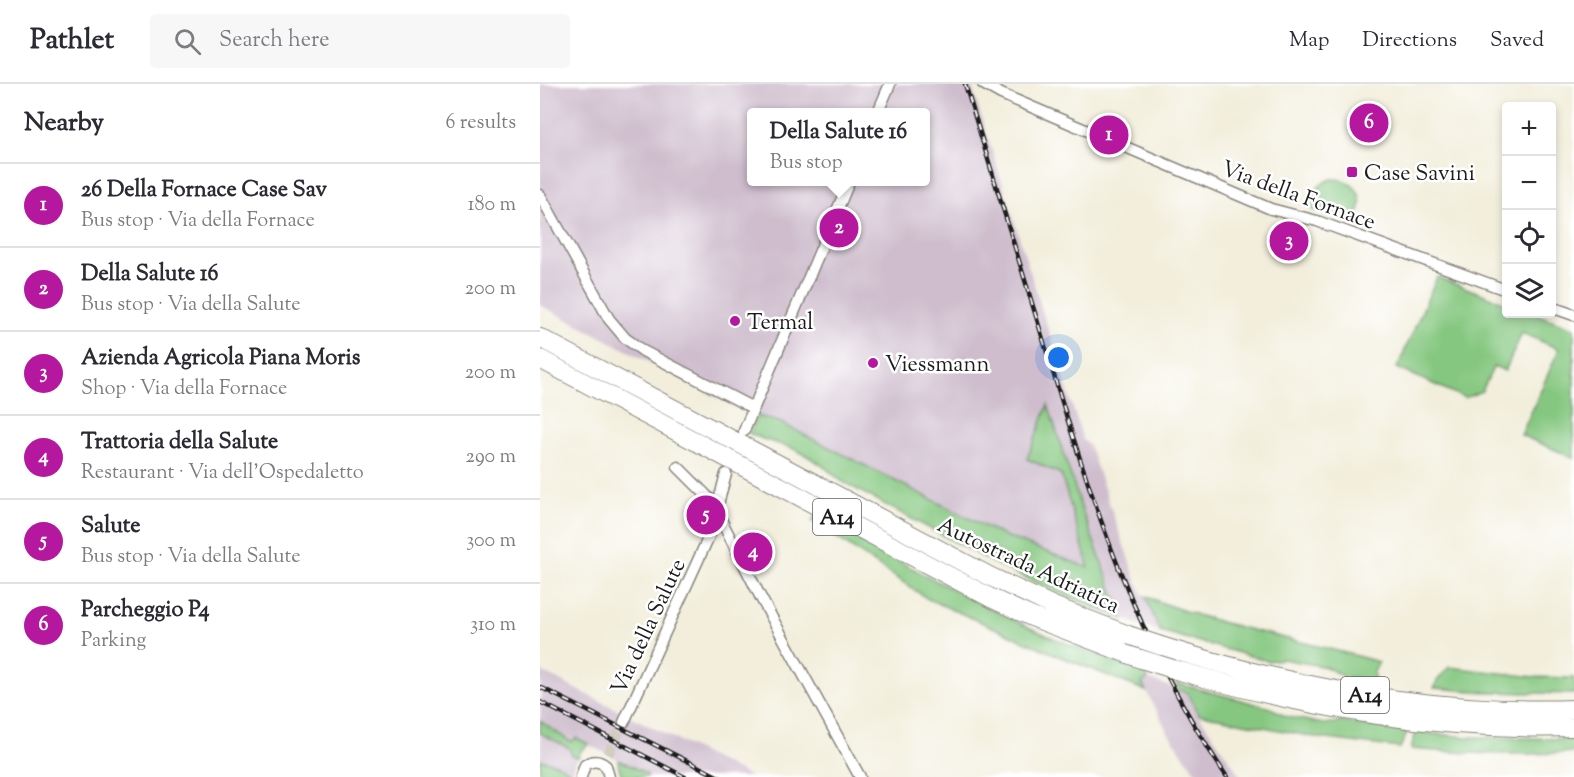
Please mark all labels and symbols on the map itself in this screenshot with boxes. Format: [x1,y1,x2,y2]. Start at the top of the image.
pin: 6 [1350,100,1388,146]
pin: 1 [1090,112,1128,158]
street label: Via della Fornace [1216,154,1380,240]
place label: Case Savini [1364,159,1475,191]
marker: Case Savini [1345,165,1359,179]
pin: 2 [820,206,858,250]
pin: 3 [1270,218,1308,264]
place label: Termal [747,308,814,340]
marker: Termal [728,314,742,328]
your location [1044,343,1073,372]
place label: Viessmann [885,350,989,382]
marker: Viessmann [866,356,880,370]
pin: 5 [686,492,726,538]
road number: A14 [813,499,861,535]
street label: Autostrada Adriatica [931,510,1124,623]
pin: 4 [734,530,772,574]
street label: Via della Salute [604,554,695,700]
road number: A14 [1341,677,1389,713]

